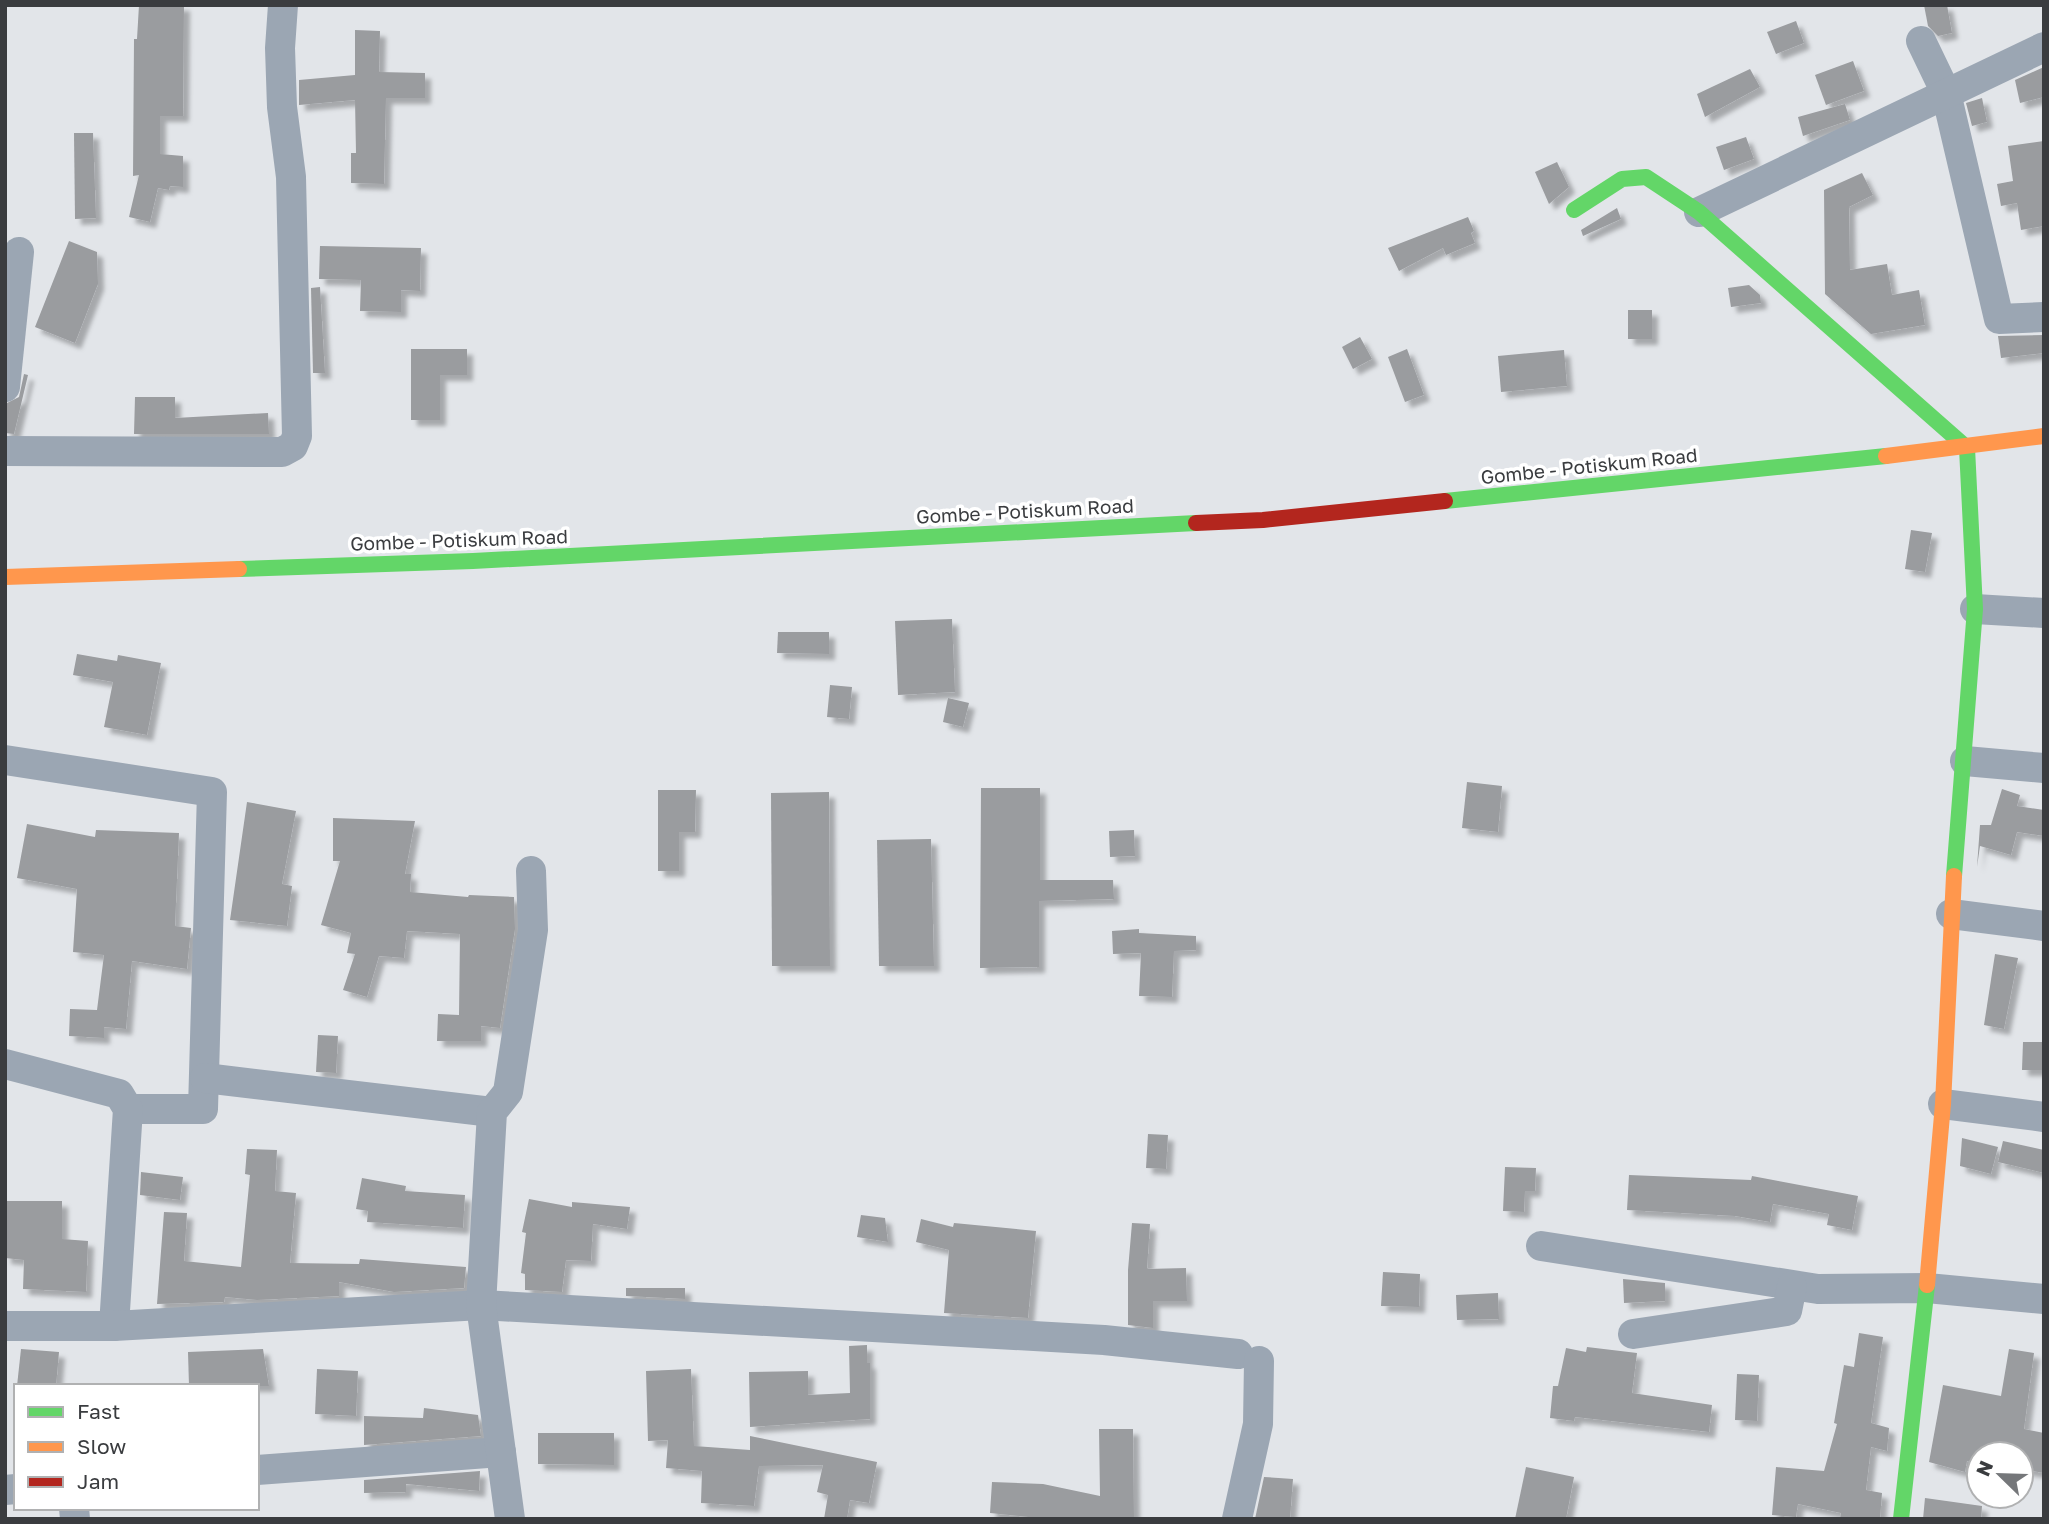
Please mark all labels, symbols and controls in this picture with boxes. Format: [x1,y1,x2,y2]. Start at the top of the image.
street label: Gombe - Potiskum Road [1479,443,1698,488]
street label: Gombe - Potiskum Road [916,493,1134,528]
street label: Gombe - Potiskum Road [350,524,568,555]
legend [14,1384,259,1510]
text: Fast [77,1398,120,1424]
text: Slow [77,1433,126,1459]
north arrow [1965,1440,2035,1510]
text: N [1970,1457,1997,1479]
text: Jam [77,1468,119,1494]

